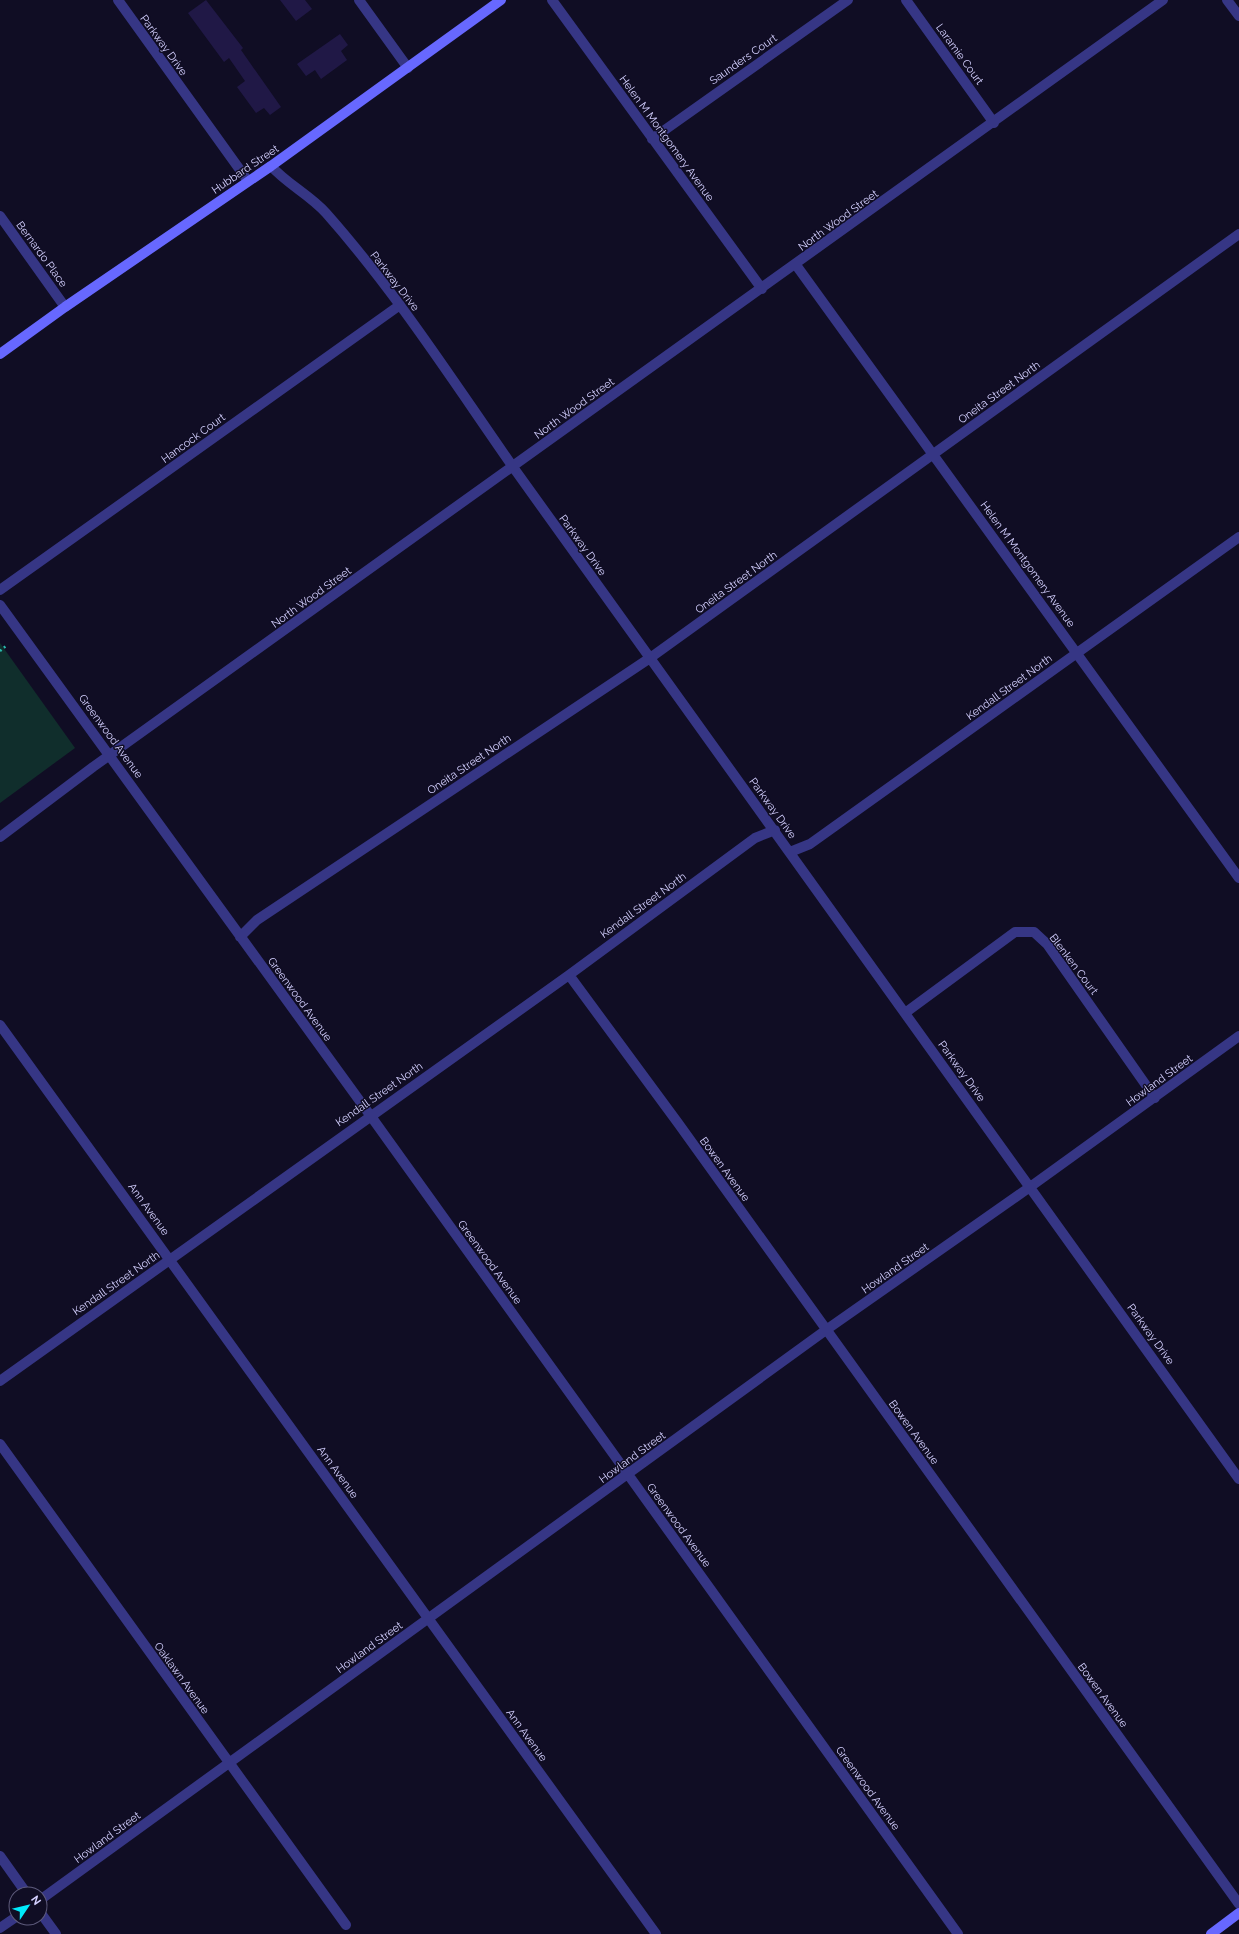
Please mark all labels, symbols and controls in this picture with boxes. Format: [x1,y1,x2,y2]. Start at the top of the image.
street label: Parkway Drive [137,12,190,79]
street label: Laramie Court [933,21,986,88]
street label: Saunders Court [707,31,780,87]
street label: Helen M Montgomery Avenue [617,73,717,204]
street label: Hubbard Street [209,142,282,197]
street label: North Wood Street [796,187,881,254]
street label: Bernardo Place [13,219,70,290]
street label: Parkway Drive [367,249,422,314]
street label: Oneita Street North [956,358,1043,427]
street label: North Wood Street [532,375,617,442]
street label: Hancock Court [159,411,228,466]
street label: Helen M Montgomery Avenue [978,499,1078,630]
street label: Parkway Drive [556,512,609,579]
street label: Oneita Street North [693,548,780,617]
street label: North Wood Street [269,564,354,631]
street label: Kendall Street North [964,652,1055,723]
street label: Greenwood Avenue [76,692,146,781]
street label: Oneita Street North [425,732,514,797]
street label: Parkway Drive [746,775,799,842]
street label: Kendall Street North [598,870,689,941]
street label: Blenken Court [1047,931,1101,997]
street label: Greenwood Avenue [265,955,335,1044]
street label: Parkway Drive [935,1038,988,1105]
street label: Howland Street [1124,1052,1195,1109]
street label: Kendall Street North [333,1060,425,1129]
street label: Bowen Avenue [697,1135,753,1204]
street label: Ann Avenue [125,1181,172,1238]
street label: Greenwood Avenue [455,1218,525,1307]
street label: Howland Street [859,1240,932,1296]
street label: Kendall Street North [70,1249,162,1318]
street label: Parkway Drive [1124,1301,1177,1368]
street label: Bowen Avenue [886,1398,942,1467]
street label: Howland Street [597,1429,668,1486]
street label: Ann Avenue [314,1444,361,1501]
street label: Greenwood Avenue [644,1481,714,1570]
street label: Howland Street [334,1619,405,1676]
street label: Oaklawn Avenue [151,1640,212,1717]
street label: Bowen Avenue [1075,1661,1131,1730]
street label: Ann Avenue [503,1707,550,1764]
street label: Greenwood Avenue [833,1744,903,1833]
street label: Howland Street [72,1809,143,1866]
north arrow [8,1886,48,1926]
text: N [28,1893,44,1908]

